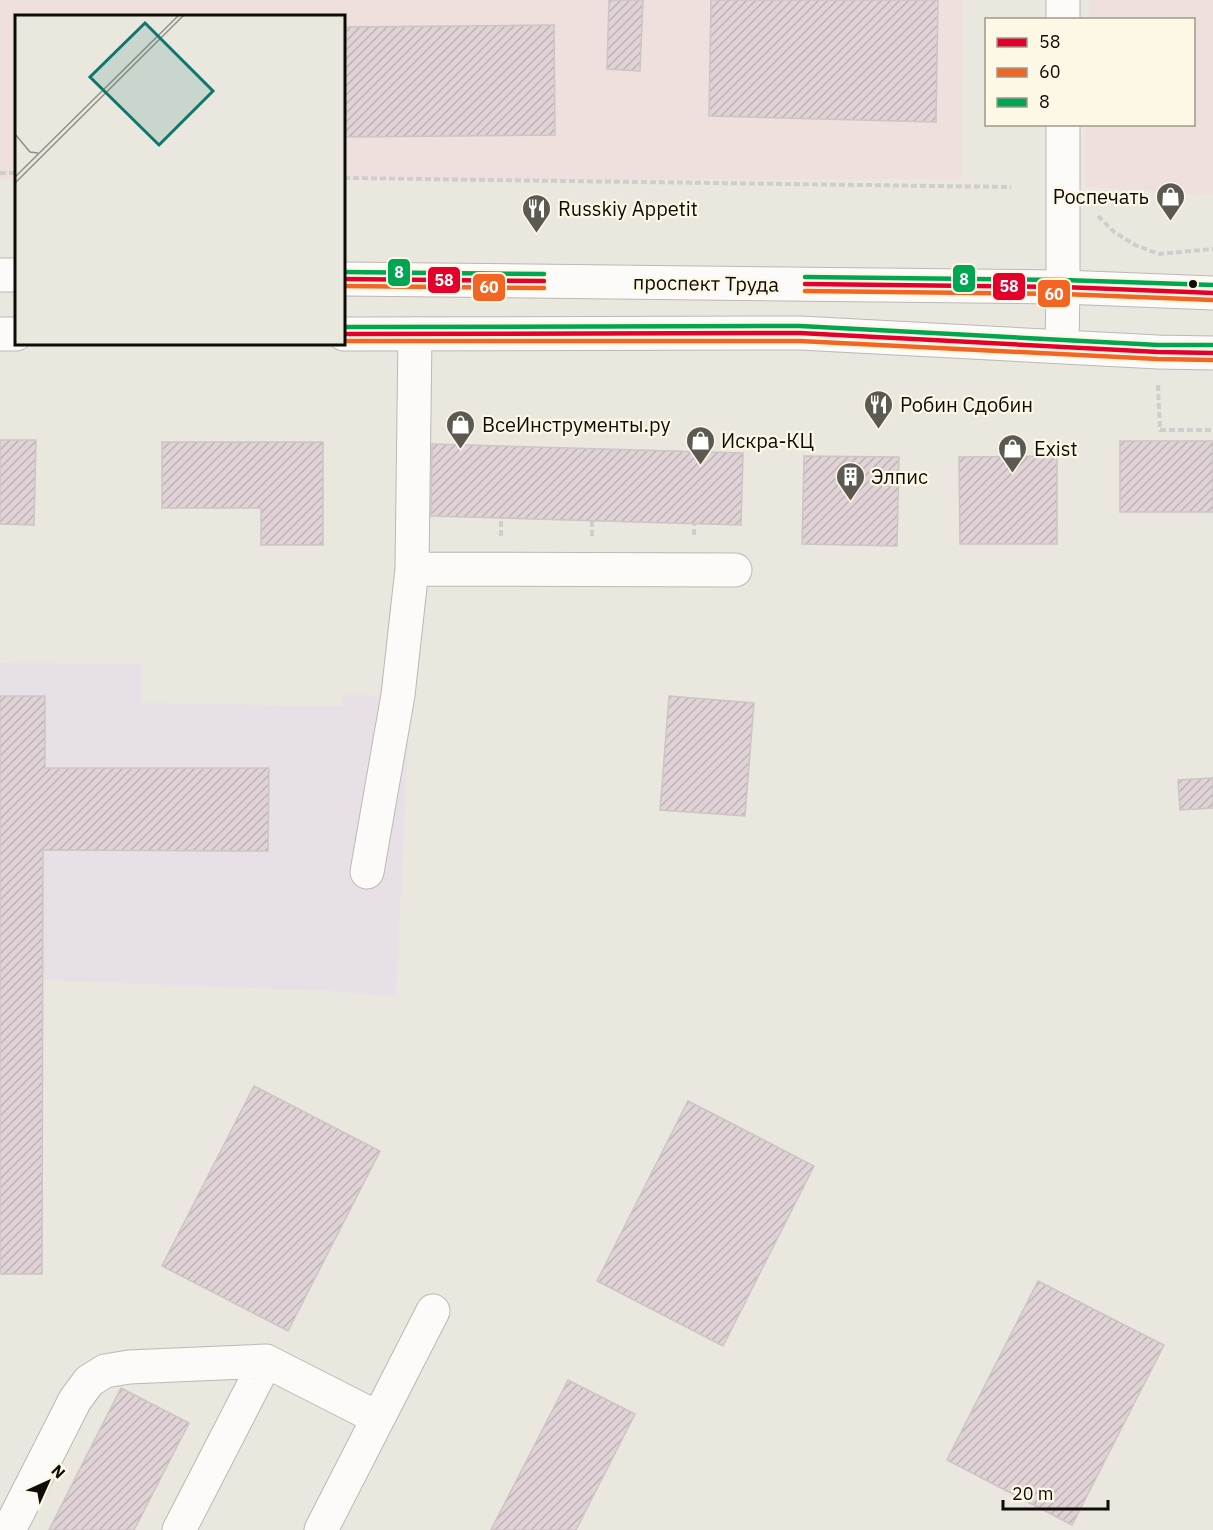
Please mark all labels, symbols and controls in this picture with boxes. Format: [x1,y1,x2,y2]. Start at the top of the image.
inset map [15,15,345,345]
legend [985,18,1195,126]
text: 58 [1039,30,1061,53]
text: 60 [1039,60,1061,83]
text: 8 [1039,90,1050,113]
shop icon: Роспечать [1154,180,1186,222]
place label: Роспечать [1053,183,1149,210]
restaurant icon: Russkiy Appetit [521,192,553,234]
place label: Russkiy Appetit [558,195,698,222]
line badge: 8 [387,258,411,287]
text: 8 [394,262,404,282]
line badge: 8 [952,264,976,293]
line badge: 58 [427,266,461,294]
street label: проспект Труда [633,268,780,298]
text: 8 [959,269,969,289]
text: 58 [434,270,454,290]
line badge: 58 [992,272,1026,301]
line badge: 60 [472,273,506,302]
text: 58 [999,276,1019,296]
text: 60 [479,277,499,297]
unlabelled marker [1187,278,1199,290]
line badge: 60 [1037,279,1071,308]
text: 60 [1044,284,1064,304]
restaurant icon: Робин Сдобин [863,388,895,430]
place label: Робин Сдобин [900,391,1033,418]
shop icon: ВсеИнструменты.ру [445,408,477,450]
place label: ВсеИнструменты.ру [482,411,670,438]
shop icon: Искра-КЦ [684,424,716,466]
place label: Искра-КЦ [721,427,814,454]
shop icon: Exist [997,432,1029,474]
place label: Exist [1034,435,1077,462]
building icon: Элпис [834,460,866,502]
place label: Элпис [871,463,928,490]
north arrow [18,1452,78,1512]
text: N [47,1460,70,1483]
scale bar [1003,1473,1108,1511]
text: 20 m [1012,1482,1054,1505]

